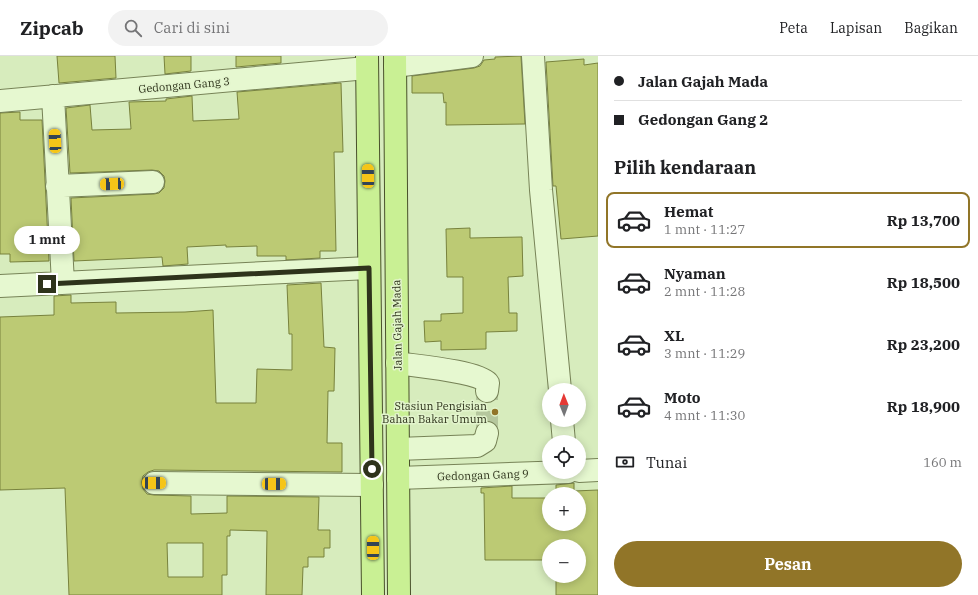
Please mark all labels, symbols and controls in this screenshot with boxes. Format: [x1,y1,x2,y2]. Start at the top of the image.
search box [108,10,388,46]
text: Zipcab [20,16,84,40]
icon: search [122,17,144,39]
text: Cari di sini [154,18,230,37]
text: Peta [779,19,808,37]
text: Lapisan [830,19,882,37]
text: Bagikan [904,19,958,37]
text: Jalan Gajah Mada [638,72,768,91]
street label: Gedongan Gang 3 [138,74,230,96]
text: Gedongan Gang 2 [638,110,768,129]
car [48,129,62,153]
text: Pilih kendaraan [614,156,756,179]
car [362,164,374,188]
car [100,177,124,191]
icon: car [616,202,652,238]
text: Hemat [664,202,713,221]
text: Rp 13,700 [887,211,960,230]
text: 1 mnt · 11:27 [664,221,745,238]
callout: 1 mnt [14,226,80,254]
text: 1 mnt [29,231,65,248]
icon: car [616,264,652,300]
text: Nyaman [664,264,726,283]
text: Rp 18,500 [887,273,960,292]
route end [38,275,56,293]
street label: Jalan Gajah Mada [389,279,405,371]
text: 2 mnt · 11:28 [664,283,745,300]
icon: car [616,326,652,362]
text: XL [664,326,684,345]
text: Rp 23,200 [887,335,960,354]
text: 3 mnt · 11:29 [664,345,745,362]
north arrow [542,383,586,427]
map controls [542,383,586,583]
icon: car [616,388,652,424]
text: Moto [664,388,701,407]
text: Rp 18,900 [887,397,960,416]
place label: Stasiun Pengisian Bahan Bakar Umum [382,399,488,426]
marker: Stasiun Pengisian Bahan Bakar Umum [490,407,500,417]
text: 4 mnt · 11:30 [664,407,745,424]
button: locate [542,435,586,479]
icon: cash [614,451,636,473]
text: Tunai [646,453,687,472]
text: 160 m [923,454,962,471]
route start [363,460,381,478]
street label: Gedongan Gang 9 [437,466,529,484]
car [142,477,166,489]
car [262,478,286,490]
button: + [542,487,586,531]
car [367,536,379,560]
button: − [542,539,586,583]
button: Pesan [614,541,962,587]

